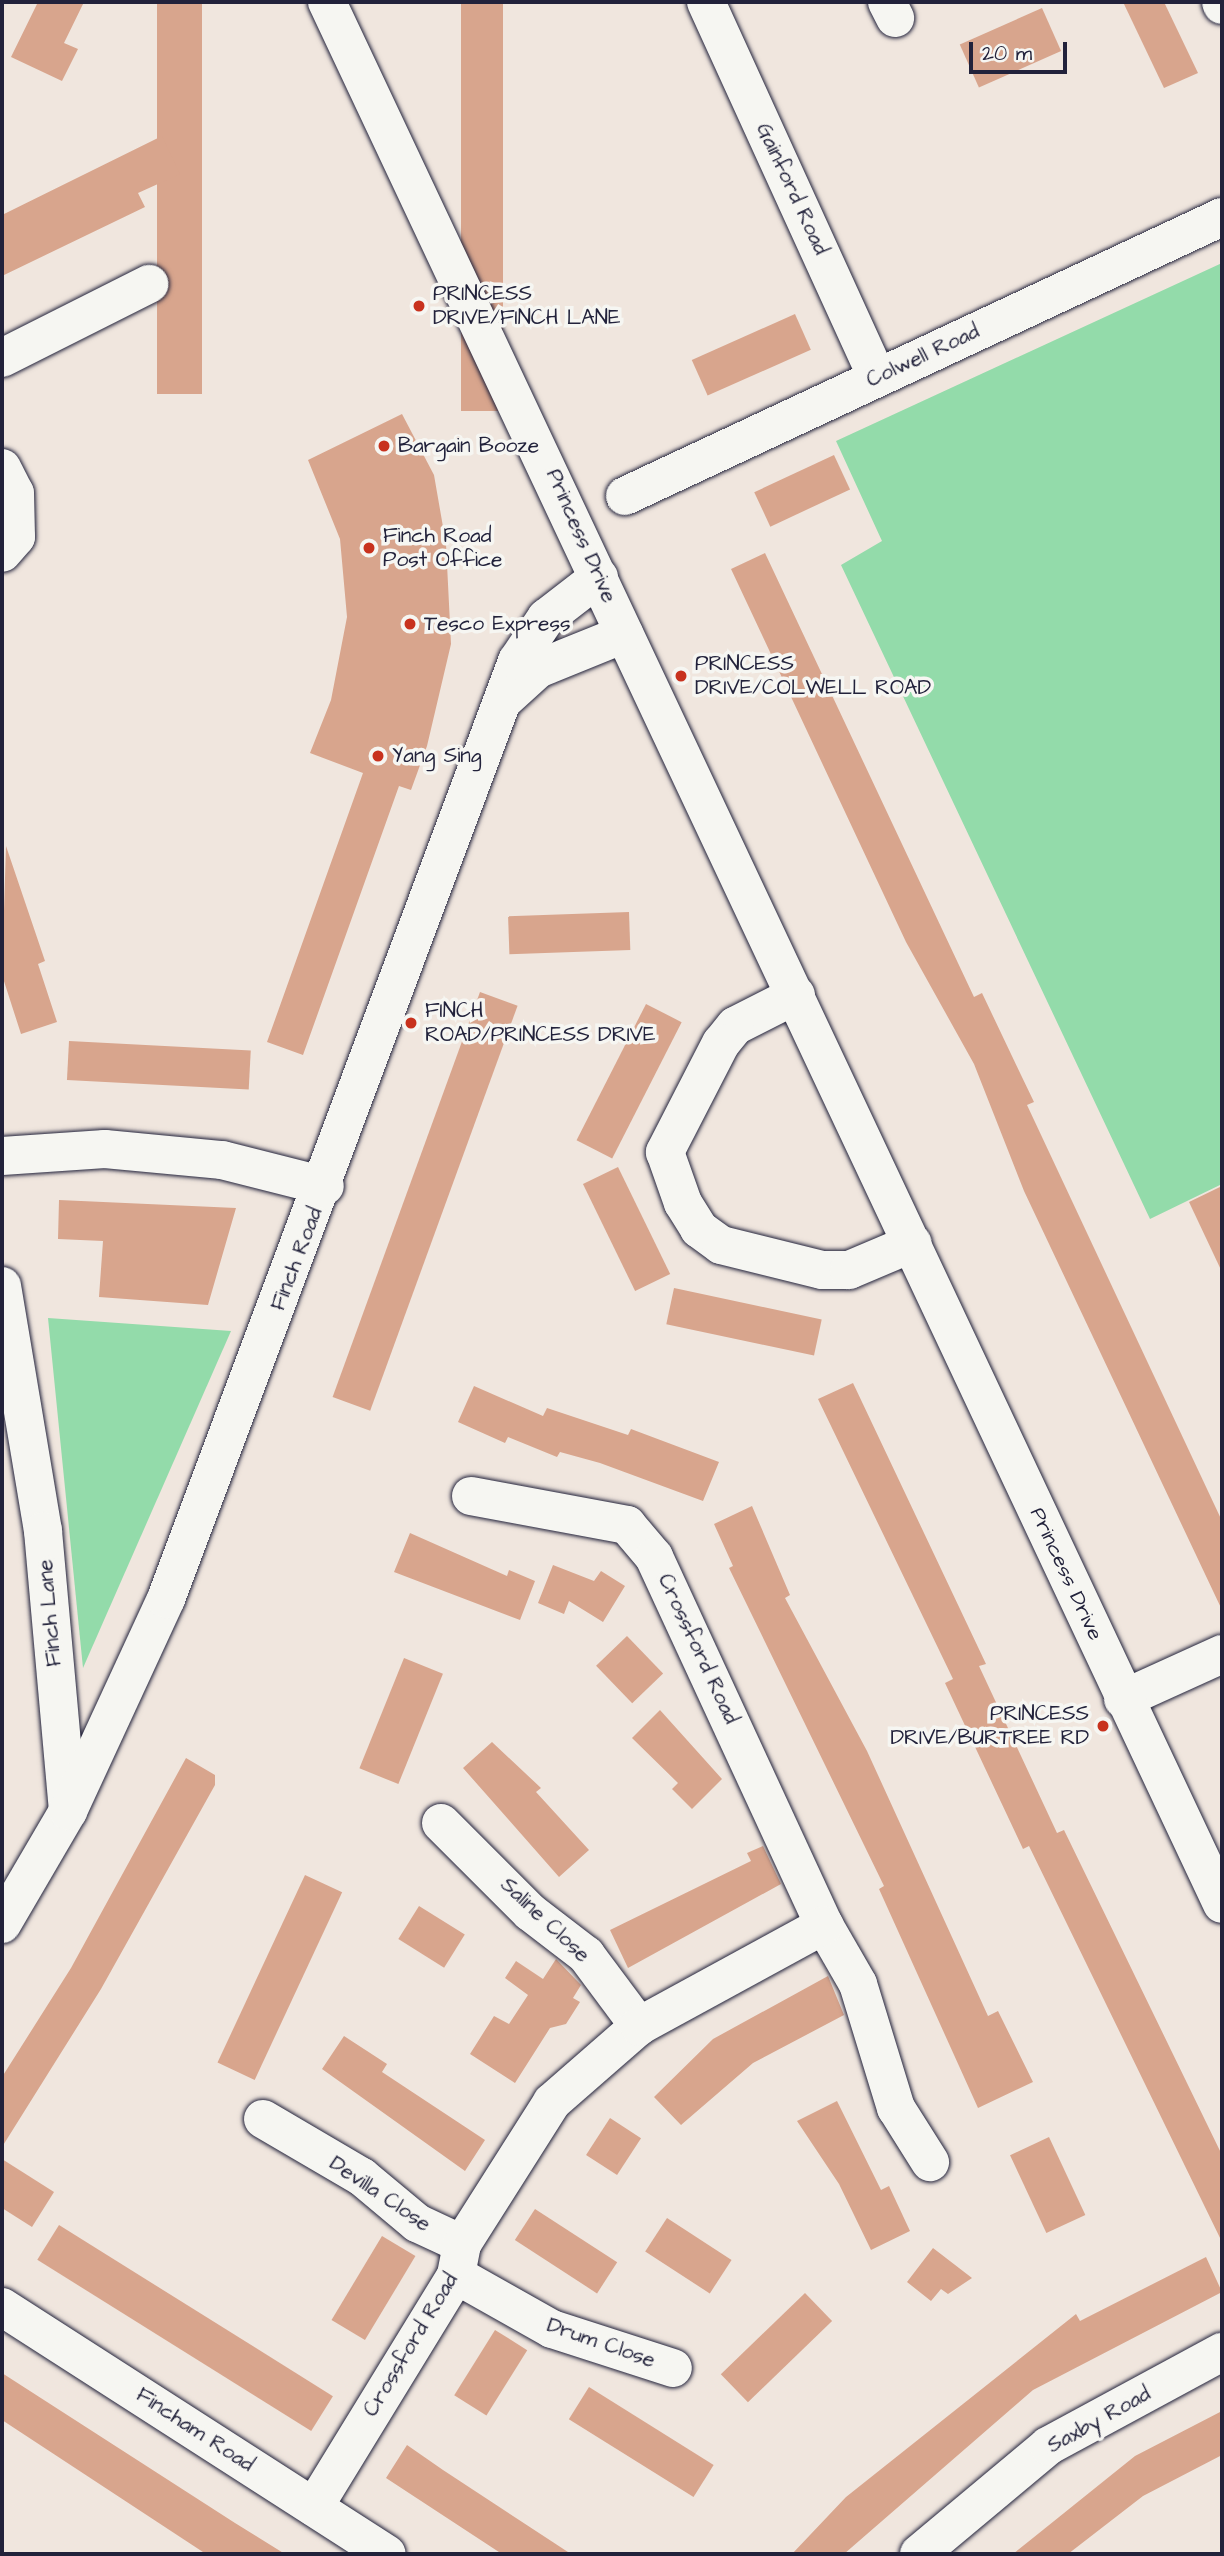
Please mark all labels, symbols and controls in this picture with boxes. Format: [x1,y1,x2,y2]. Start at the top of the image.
scale bar [972,28,1070,72]
text: 20 m [982,39,1032,68]
street label: Gainford Road [751,119,833,259]
place label: PRINCESS DRIVE/FINCH LANE [433,281,620,331]
marker: PRINCESS DRIVE/FINCH LANE [411,298,427,314]
street label: Colwell Road [863,319,983,393]
place label: Bargain Booze [398,433,539,459]
marker: Bargain Booze [376,438,392,454]
street label: Princess Drive [540,465,622,607]
place label: Finch Road Post Office [383,523,502,573]
marker: Finch Road Post Office [361,540,377,556]
place label: Tesco Express [424,611,571,637]
marker: Tesco Express [402,616,418,632]
place label: PRINCESS DRIVE/COLWELL ROAD [695,651,931,701]
marker: PRINCESS DRIVE/COLWELL ROAD [673,668,689,684]
place label: Yang Sing [392,743,482,769]
marker: Yang Sing [370,748,386,764]
place label: FINCH ROAD/PRINCESS DRIVE [425,998,655,1048]
marker: FINCH ROAD/PRINCESS DRIVE [403,1015,419,1031]
street label: Finch Road [266,1204,328,1314]
street label: Princess Drive [1024,1504,1108,1644]
street label: Finch Lane [33,1558,67,1668]
street label: Crossford Road [652,1570,744,1728]
place label: PRINCESS DRIVE/BURTREE RD [890,1701,1089,1751]
marker: PRINCESS DRIVE/BURTREE RD [1095,1718,1111,1734]
street label: Saline Close [495,1872,595,1968]
street label: Devilla Close [325,2151,435,2237]
street label: Crossford Road [358,2269,464,2421]
street label: Drum Close [544,2313,658,2373]
street label: Saxby Road [1043,2381,1155,2459]
street label: Fincham Road [131,2383,259,2477]

